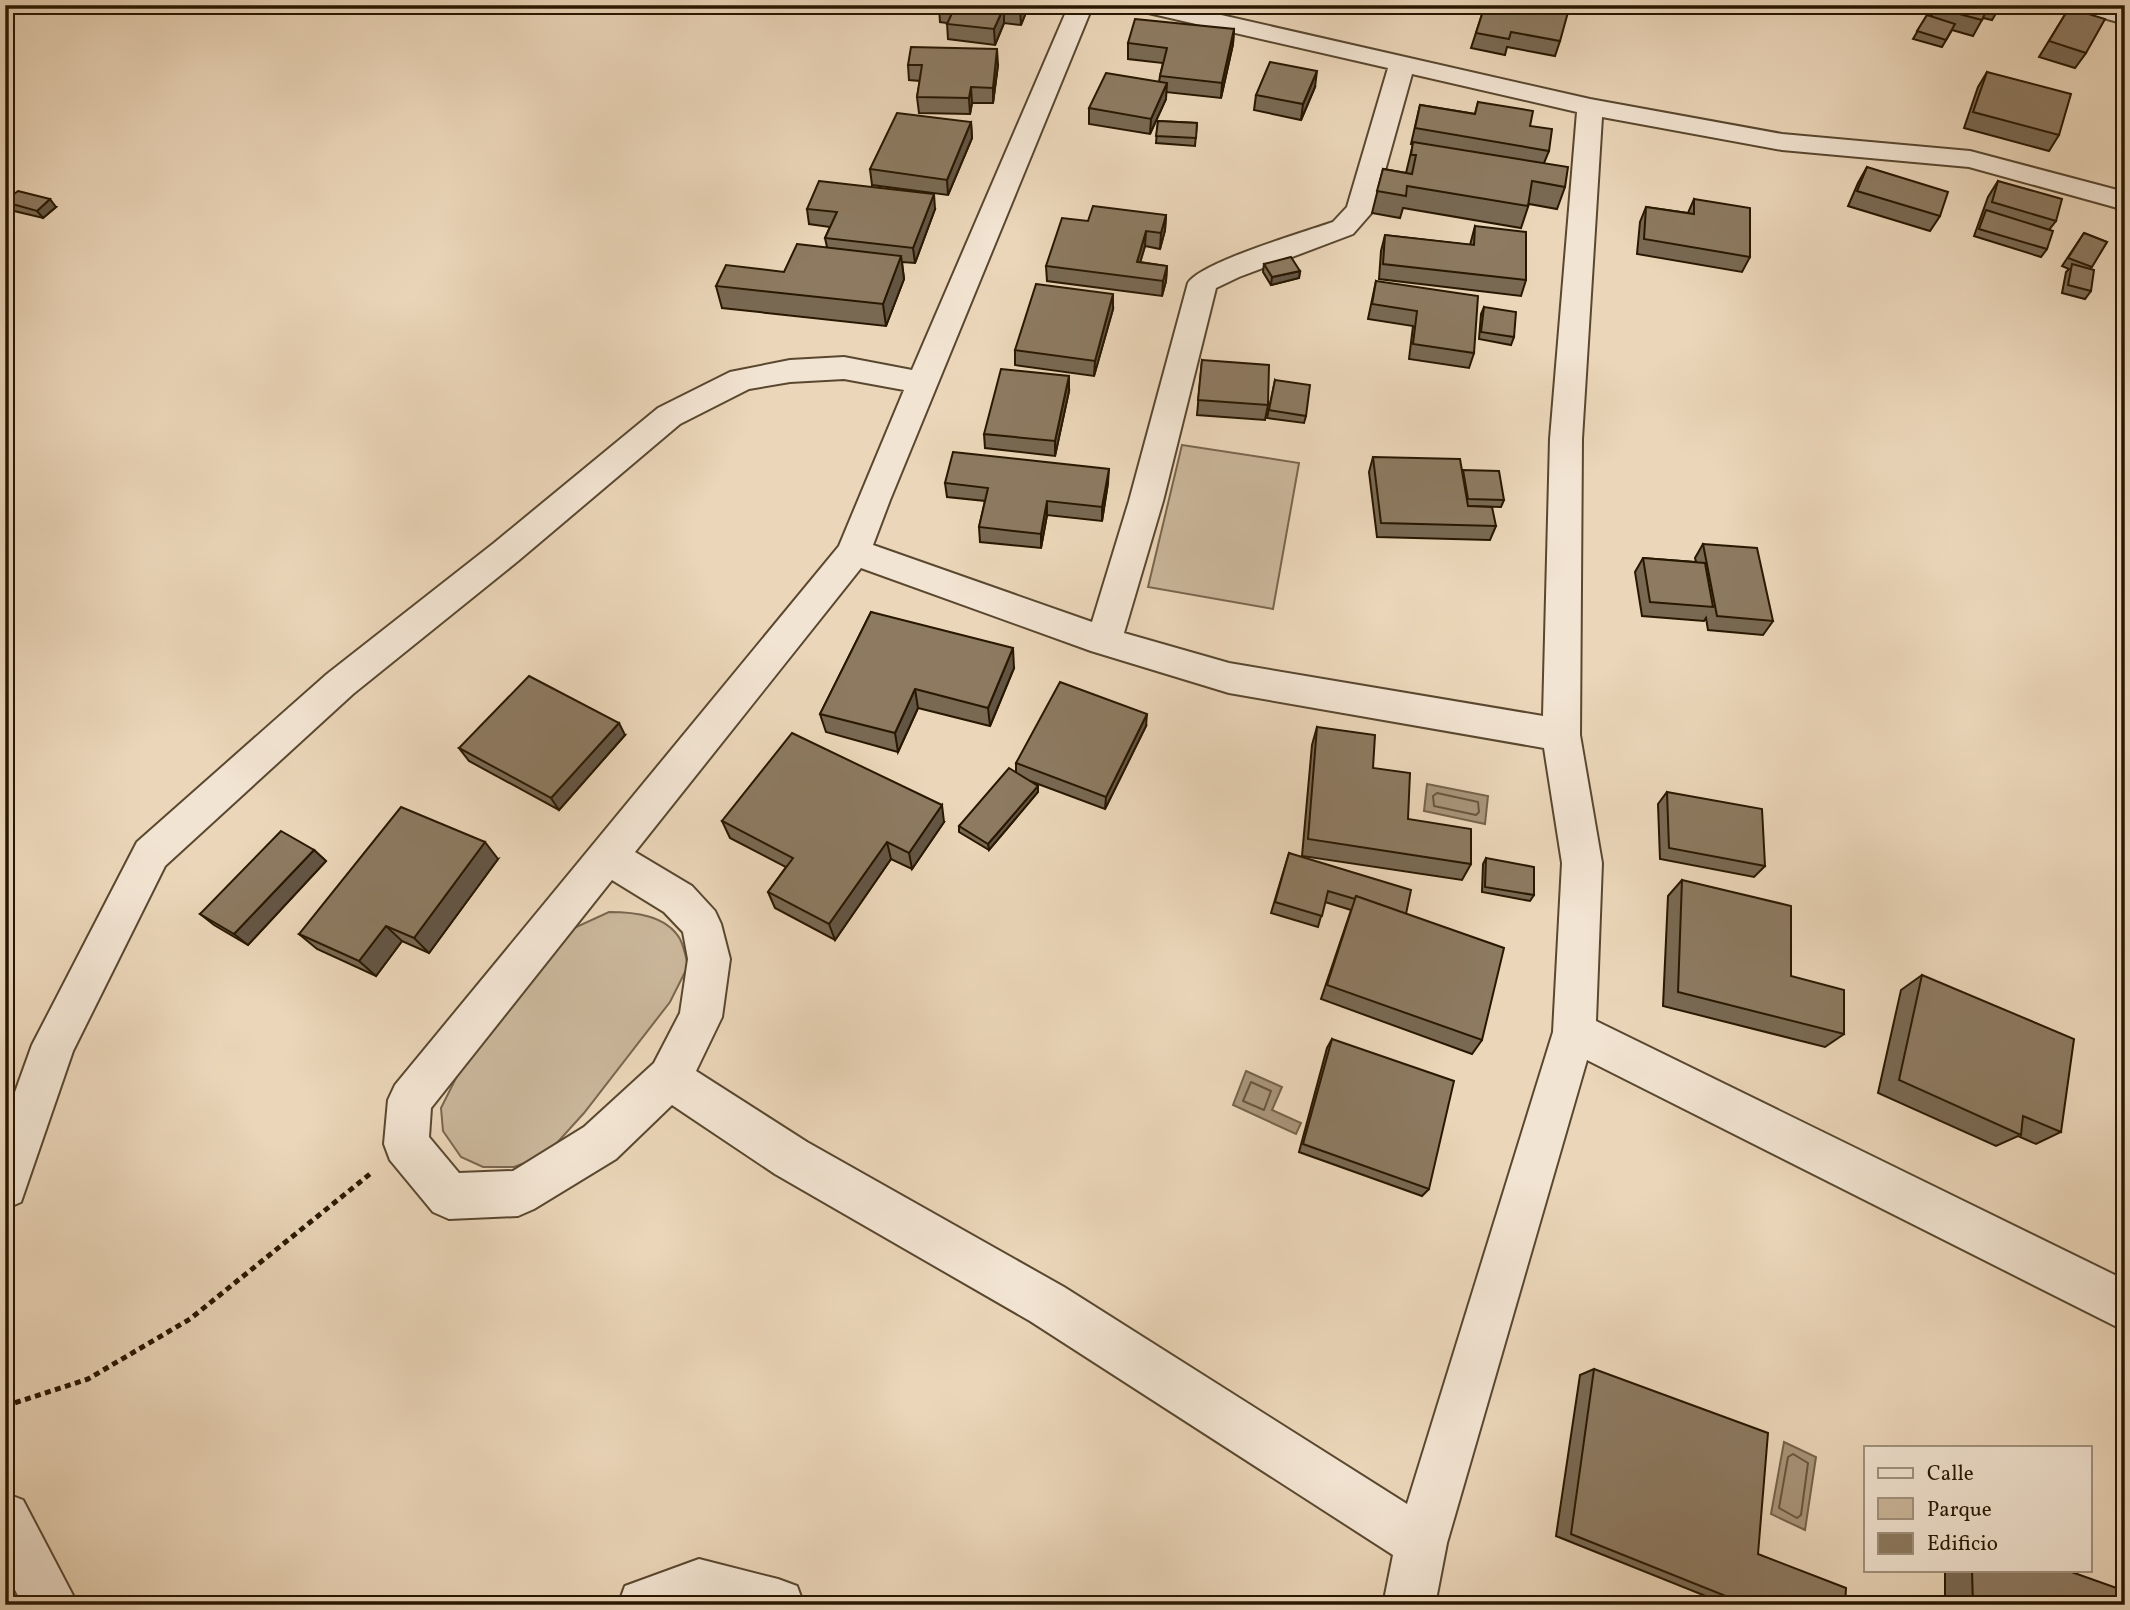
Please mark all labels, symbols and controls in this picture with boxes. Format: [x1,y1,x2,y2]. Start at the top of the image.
legend [1864,1446,2092,1572]
text: Calle [1927,1460,1974,1489]
text: Parque [1927,1496,1992,1525]
text: Edificio [1927,1530,1998,1559]

